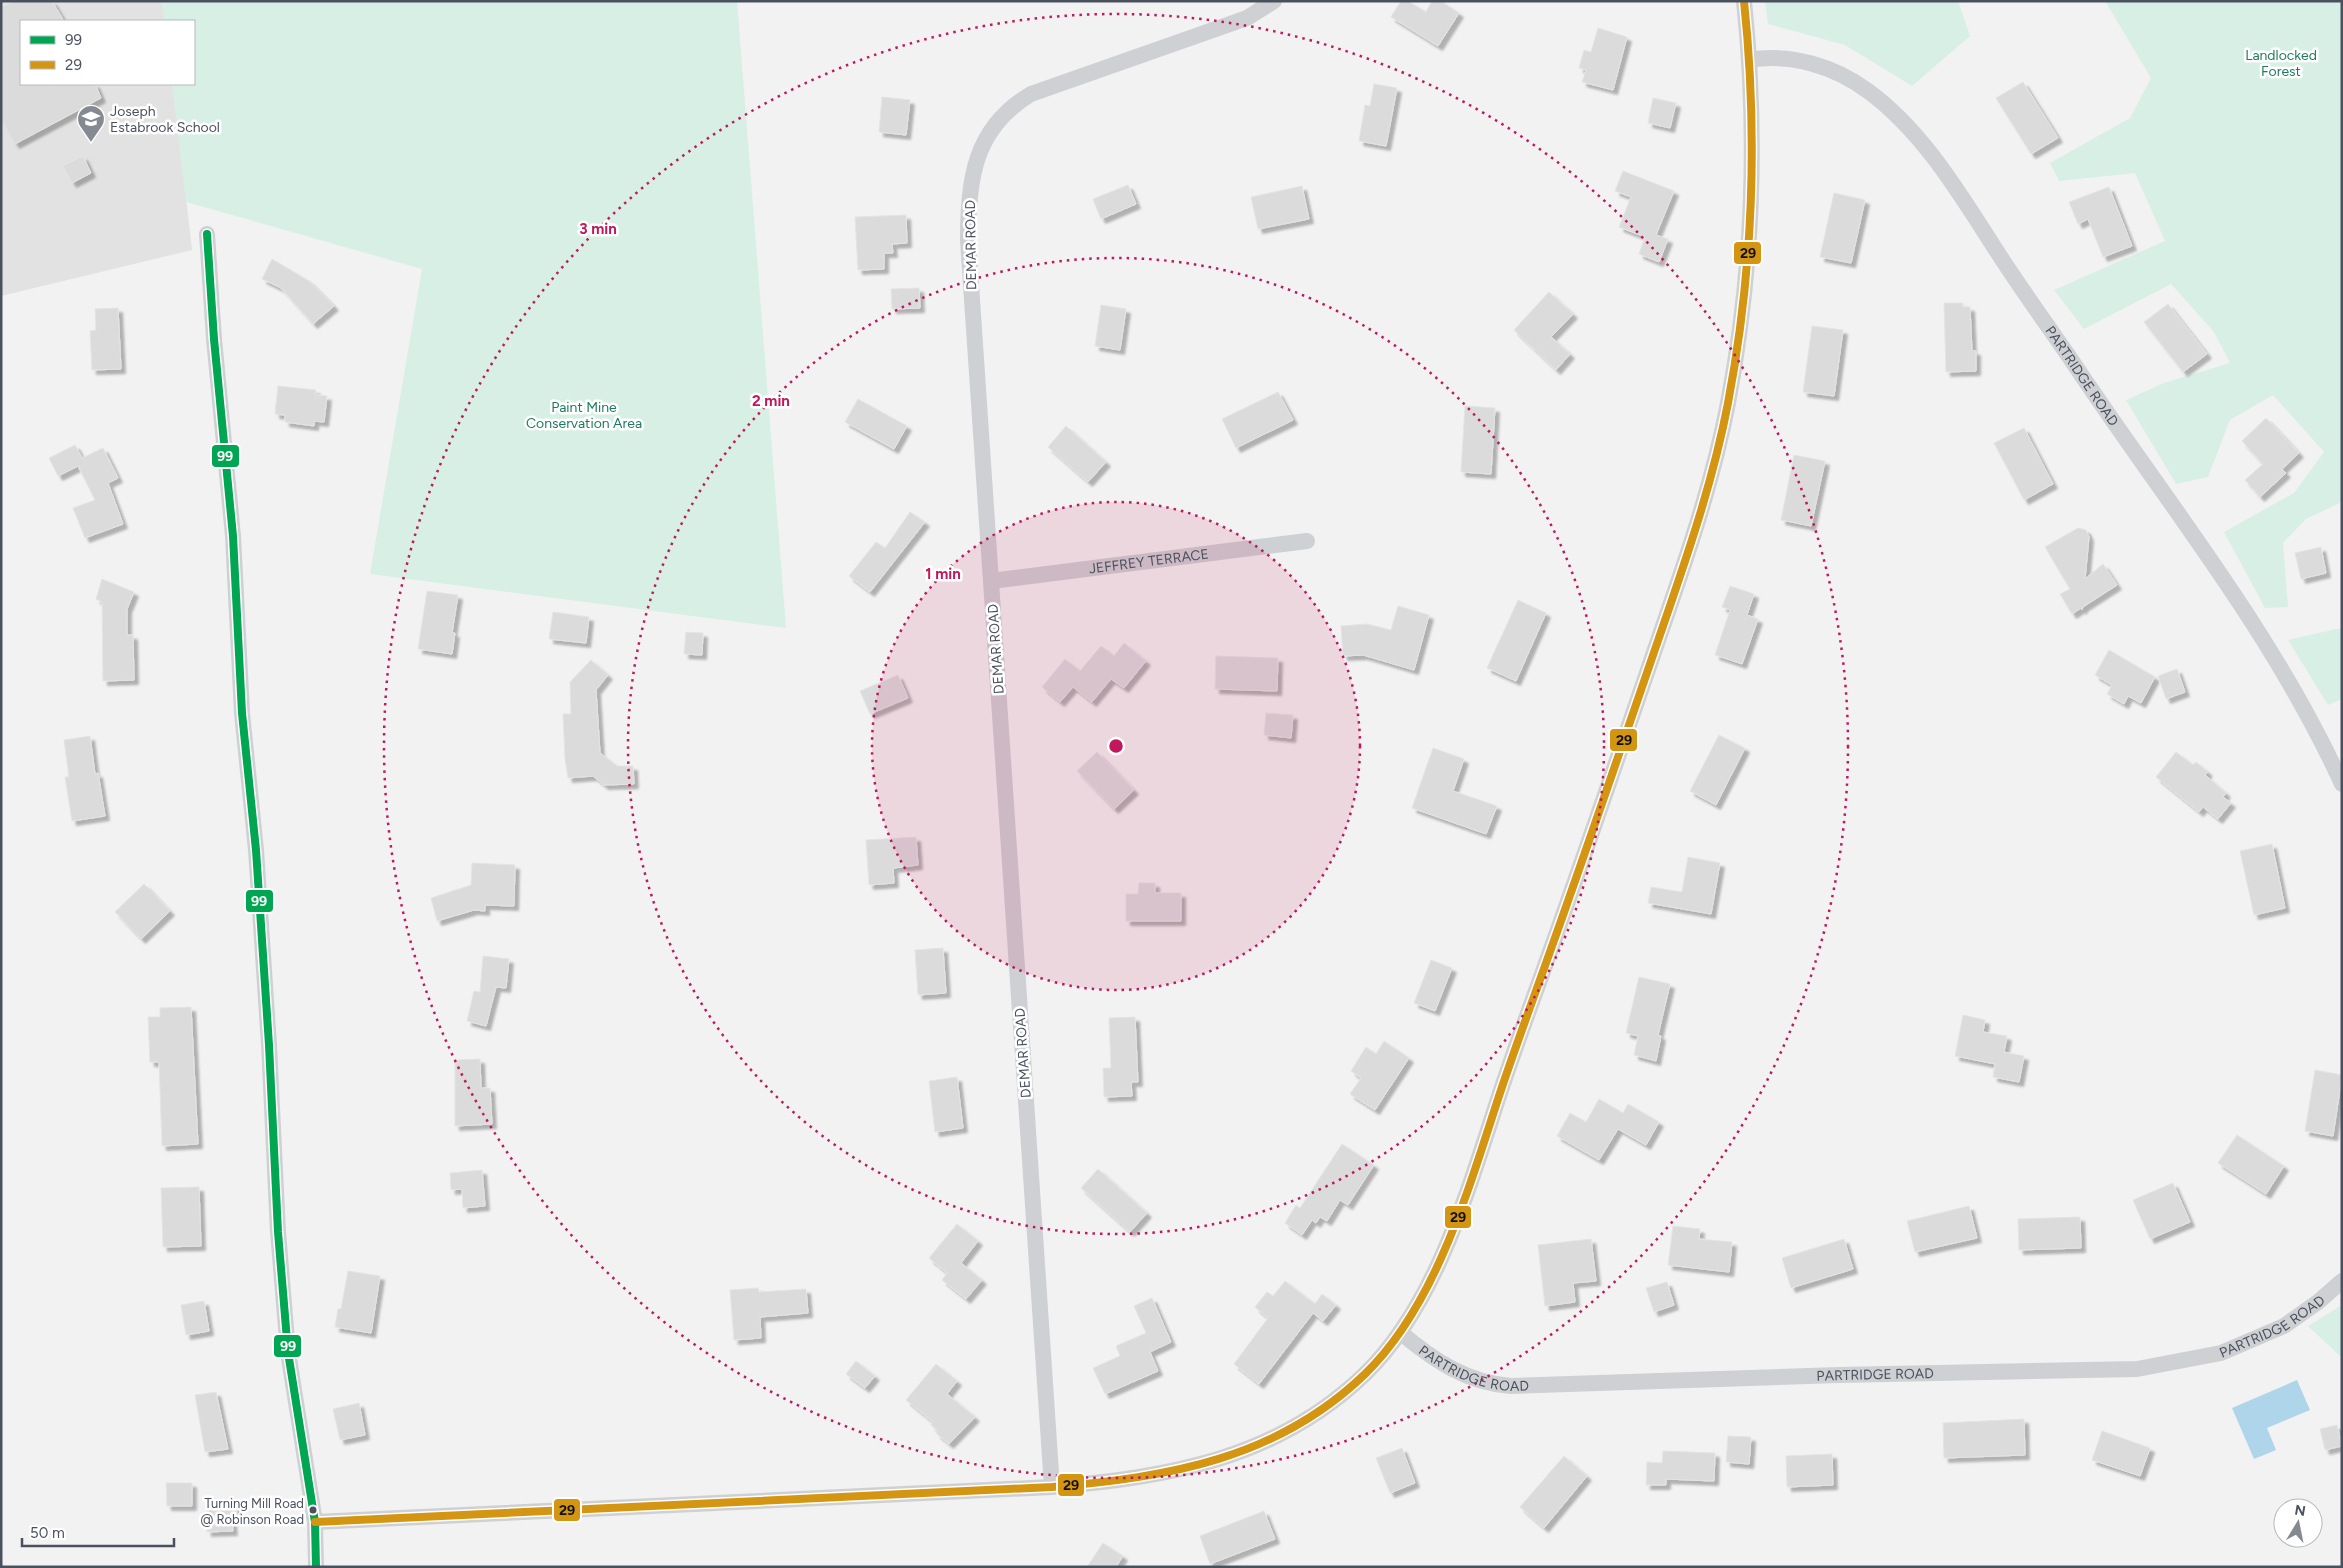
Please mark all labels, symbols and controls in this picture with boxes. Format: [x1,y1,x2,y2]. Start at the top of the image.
legend [20,20,195,85]
text: 99 [65,31,82,49]
park label: Landlocked Forest [2245,47,2317,80]
text: 29 [65,56,82,74]
place label: Joseph Estabrook School [110,103,220,136]
school or university icon: Joseph Estabrook School [76,104,106,143]
street label: DEMAR ROAD [962,200,980,290]
text: 3 min [579,220,617,238]
line badge: 29 [1733,241,1762,265]
text: 29 [1740,245,1756,262]
street label: PARTRIDGE ROAD [2042,323,2122,429]
text: 2 min [752,392,790,410]
park label: Paint Mine Conservation Area [526,399,642,432]
line badge: 99 [211,444,240,468]
text: 99 [217,448,233,465]
street label: JEFFREY TERRACE [1088,545,1210,577]
text: 1 min [925,565,961,583]
street label: DEMAR ROAD [984,603,1008,695]
line badge: 29 [1609,728,1638,752]
text: 29 [1616,732,1632,749]
centre of rings [1107,737,1125,755]
line badge: 99 [245,889,274,913]
text: 99 [251,893,267,910]
street label: DEMAR ROAD [1011,1007,1035,1099]
line badge: 29 [1444,1205,1472,1229]
text: 29 [1450,1209,1466,1226]
street label: PARTRIDGE ROAD [2217,1292,2328,1361]
line badge: 99 [273,1334,302,1358]
text: 99 [280,1338,296,1355]
street label: PARTRIDGE ROAD [1415,1342,1529,1395]
street label: PARTRIDGE ROAD [1816,1365,1934,1384]
line badge: 29 [1057,1473,1085,1497]
text: 29 [1063,1477,1079,1494]
place label: Turning Mill Road @ Robinson Road [200,1496,304,1527]
line badge: 29 [553,1498,581,1522]
north arrow [2273,1498,2323,1548]
text: N [2293,1501,2307,1520]
text: 29 [559,1502,575,1519]
marker: Turning Mill Road @ Robinson Road [308,1505,318,1515]
scale bar [22,1516,175,1548]
text: 50 m [30,1524,65,1542]

